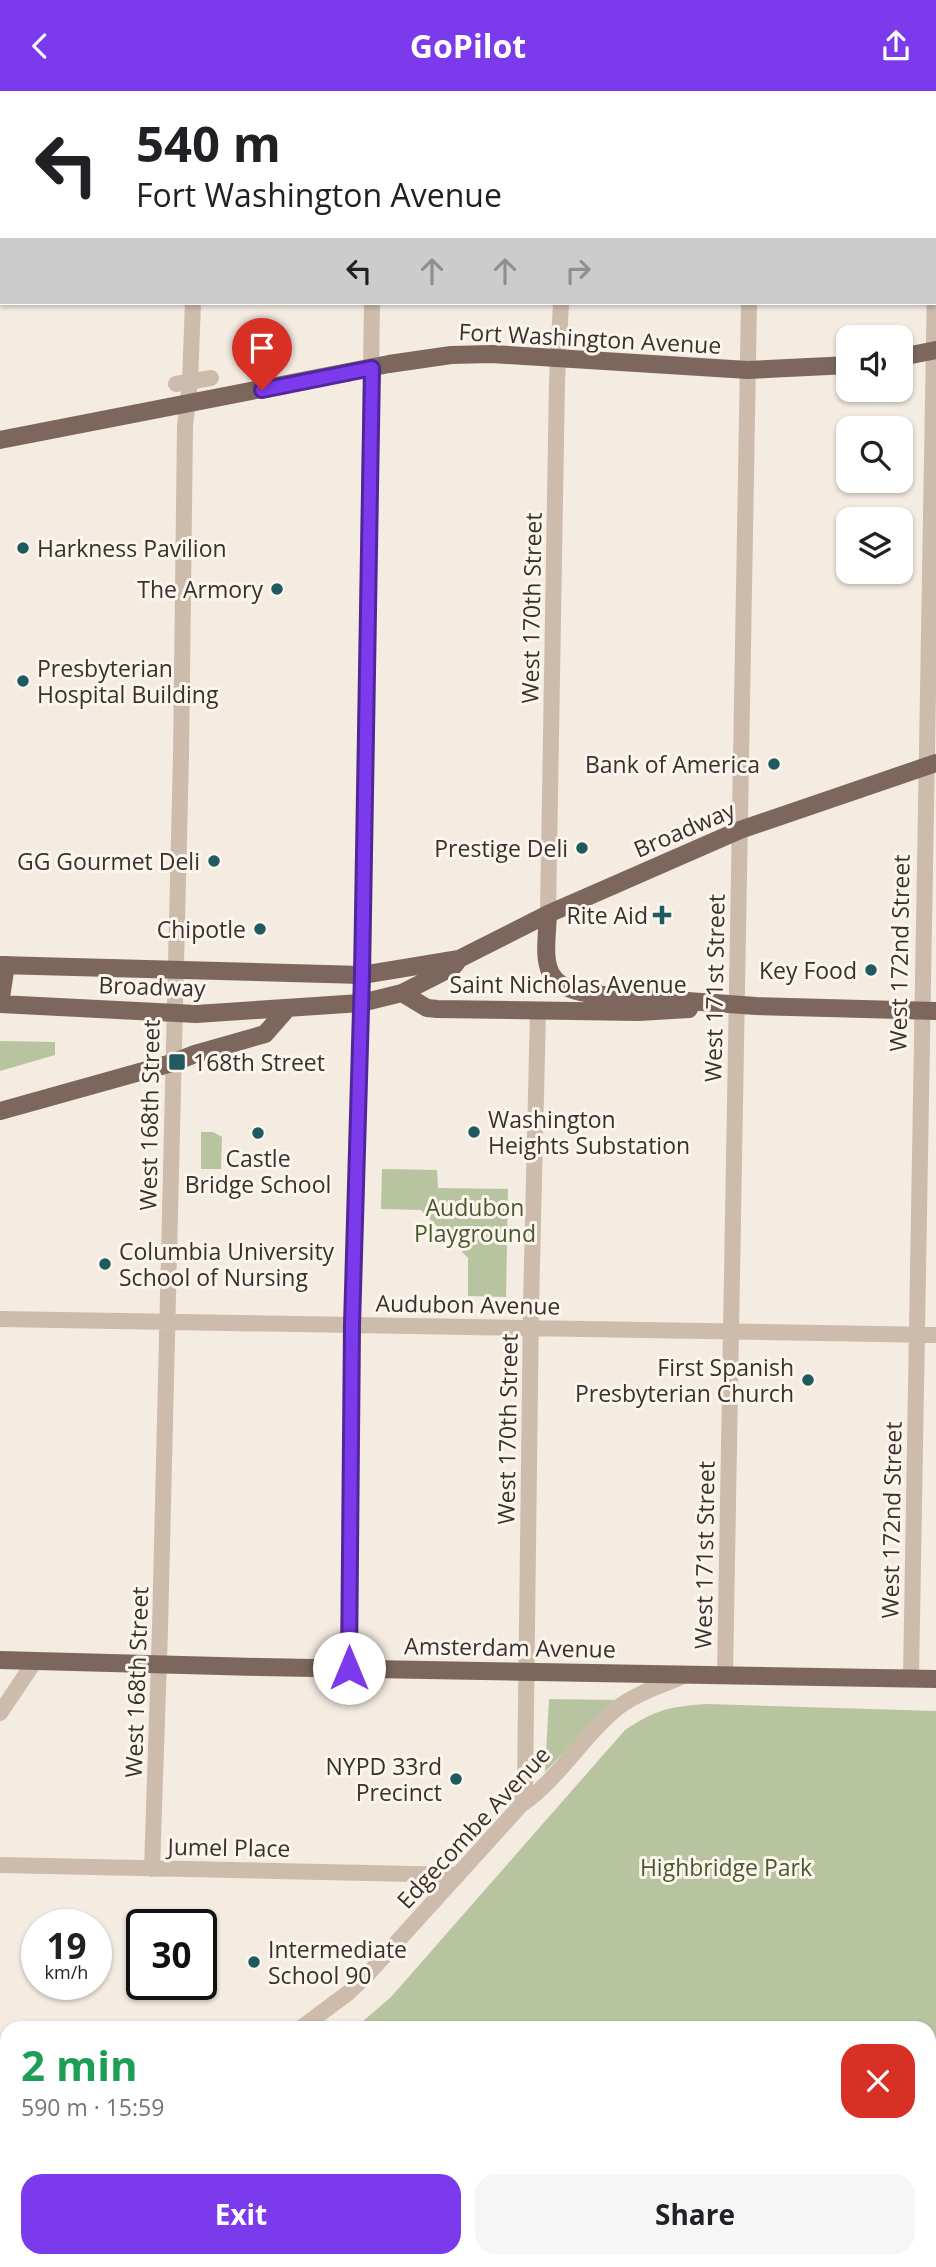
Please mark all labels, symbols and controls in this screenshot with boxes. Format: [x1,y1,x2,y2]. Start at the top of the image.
text: GoPilot [410,24,526,67]
icon: back [21,27,59,65]
icon: share [877,27,915,65]
text: 540 m [136,110,281,176]
icon: left [21,119,112,210]
text: Fort Washington Avenue [136,173,502,216]
icon: left [340,252,378,290]
icon: ahead [413,252,451,290]
icon: ahead [486,252,524,290]
icon: right [559,252,597,290]
street label: Fort Washington Avenue [458,315,722,361]
pin [232,318,292,390]
map controls [836,325,913,584]
button: sound [836,325,913,402]
icon: arrive [243,329,281,367]
button: search [836,416,913,493]
button: layers [836,507,913,584]
street label: West 170th Street [513,512,549,704]
place label: Harkness Pavilion [37,532,227,564]
marker: Harkness Pavilion [15,540,31,556]
place label: The Armory [137,573,263,605]
marker: The Armory [269,581,285,597]
place label: Presbyterian Hospital Building [37,652,219,710]
marker: Presbyterian Hospital Building [15,673,31,689]
place label: Bank of America [585,748,760,780]
marker: Bank of America [766,756,782,772]
street label: Broadway [628,793,740,865]
place label: Prestige Deli [434,832,568,864]
marker: Prestige Deli [574,840,590,856]
place label: GG Gourmet Deli [17,845,200,877]
marker: GG Gourmet Deli [206,853,222,869]
street label: West 172nd Street [881,854,917,1052]
street label: West 171st Street [696,894,732,1082]
place label: Rite Aid [566,899,648,931]
marker: Rite Aid [654,907,670,923]
place label: Chipotle [157,913,246,945]
marker: Chipotle [252,921,268,937]
place label: Key Food [759,954,857,986]
marker: Key Food [863,962,879,978]
street label: Broadway [98,968,207,1004]
street label: Saint Nicholas Avenue [449,968,687,1000]
street label: West 168th Street [131,1019,167,1211]
place label: 168th Street [193,1046,325,1078]
marker: 168th Street [167,1052,187,1072]
place label: Washington Heights Substation [488,1103,690,1161]
marker: Washington Heights Substation [466,1124,482,1140]
marker: Castle Bridge School [250,1125,266,1141]
place label: Castle Bridge School [185,1142,331,1200]
park label: Audubon Playground [414,1191,536,1249]
place label: Columbia University School of Nursing [119,1235,335,1293]
marker: Columbia University School of Nursing [97,1256,113,1272]
street label: Audubon Avenue [375,1286,561,1322]
street label: West 170th Street [489,1333,525,1525]
place label: First Spanish Presbyterian Church [575,1351,794,1409]
marker: First Spanish Presbyterian Church [800,1372,816,1388]
street label: West 172nd Street [873,1421,909,1619]
street label: West 171st Street [686,1461,722,1649]
street label: West 168th Street [117,1586,155,1778]
street label: Amsterdam Avenue [404,1629,616,1665]
position arrow [312,1631,386,1705]
street label: Edgecombe Avenue [389,1739,557,1915]
place label: NYPD 33rd Precinct [326,1750,442,1808]
marker: NYPD 33rd Precinct [448,1771,464,1787]
street label: Jumel Place [165,1830,291,1864]
park label: Highbridge Park [640,1851,812,1883]
speed limit sign: 30 [126,1909,217,2000]
text: 19 [46,1922,87,1969]
place label: Intermediate School 90 [268,1933,407,1991]
marker: Intermediate School 90 [246,1954,262,1970]
text: km/h [45,1960,88,1984]
text: 2 min [21,2036,138,2093]
button: close [841,2044,915,2118]
text: 590 m · 15:59 [21,2091,164,2123]
button: Exit [21,2174,461,2254]
button: Share [475,2174,915,2254]

